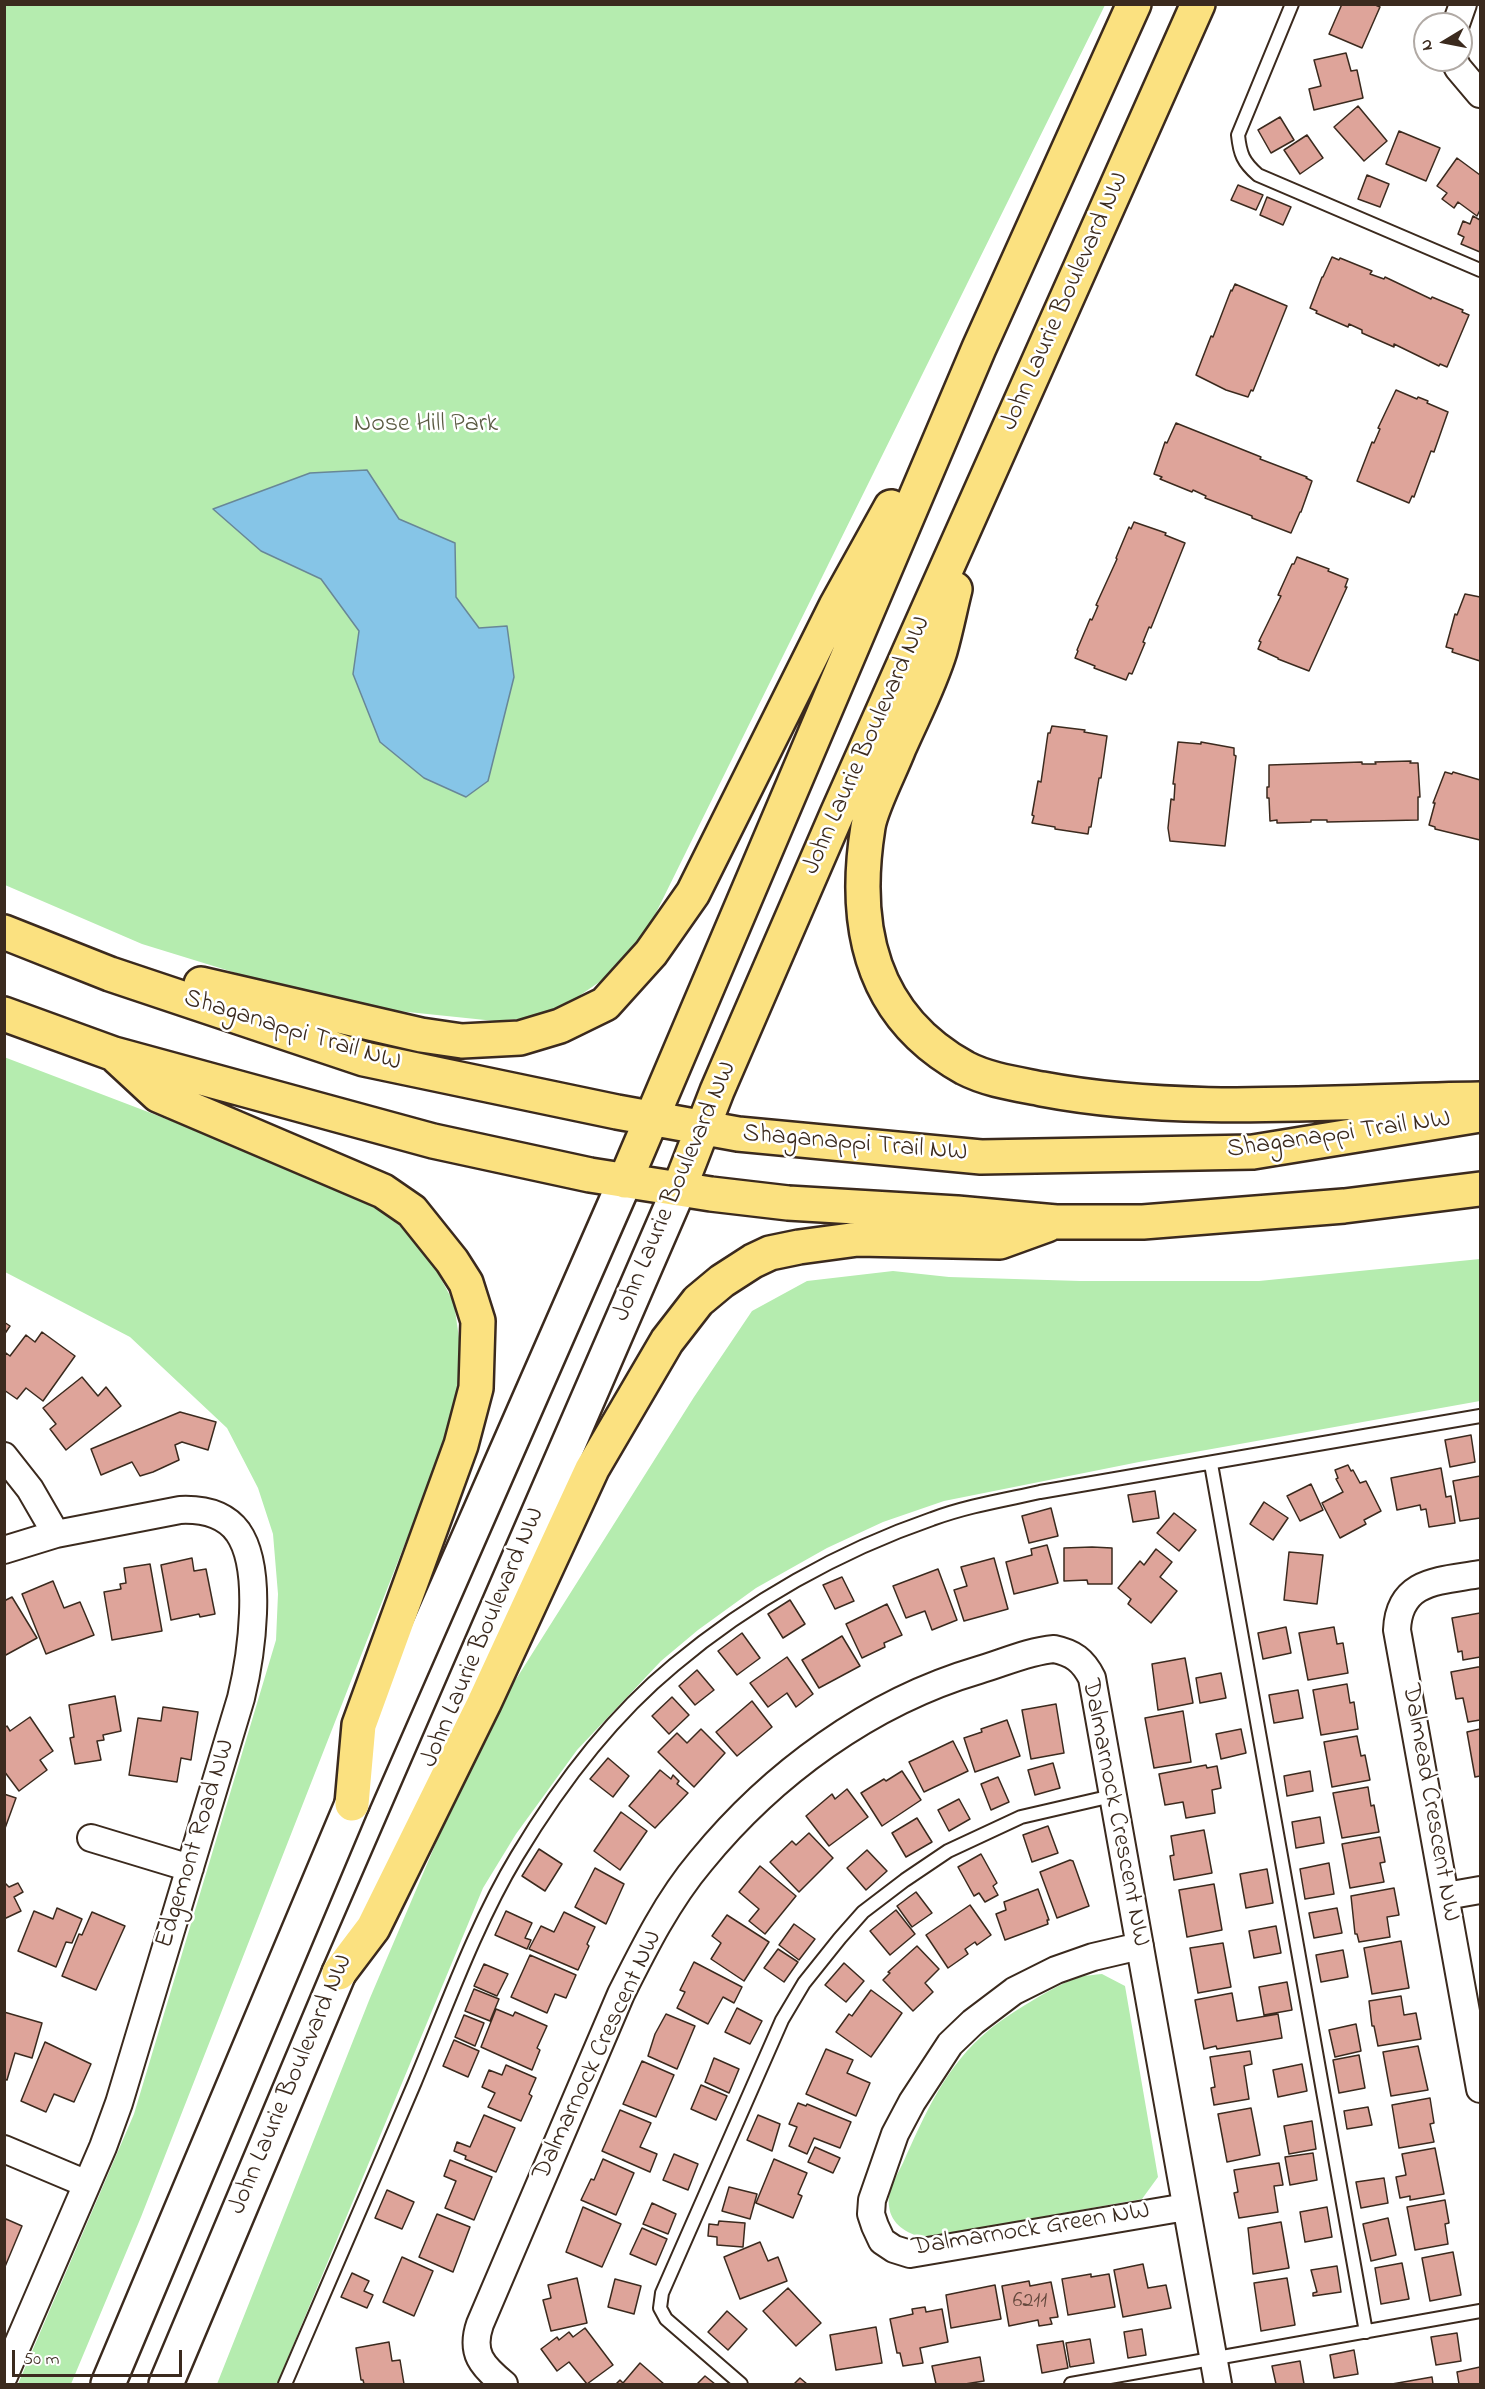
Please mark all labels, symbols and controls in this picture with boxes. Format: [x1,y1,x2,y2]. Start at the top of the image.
north arrow [1413,12,1473,72]
text: N [1414,37,1440,52]
street label: John Laurie Boulevard NW [995,168,1137,436]
park label: Nose Hill Park [354,410,498,442]
street label: John Laurie Boulevard NW [797,612,939,880]
street label: Shaganappi Trail NW [180,984,404,1080]
street label: John Laurie Boulevard NW [607,1057,745,1327]
street label: Shaganappi Trail NW [1225,1105,1453,1167]
street label: Shaganappi Trail NW [741,1120,969,1170]
street label: John Laurie Boulevard NW [415,1503,553,1773]
street label: Dalmarnock Crescent NW [1073,1677,1155,1949]
street label: Dalmead Crescent NW [1393,1682,1465,1924]
street label: Edgemont Road NW [150,1736,244,1952]
street label: Dalmarnock Crescent NW [527,1926,671,2186]
street label: John Laurie Boulevard NW [223,1950,361,2220]
street label: Dalmarnock Green NW [910,2197,1152,2265]
house number: 6211 [1013,2289,1047,2315]
scale bar [15,2338,184,2376]
text: 50 m [23,2347,60,2373]

